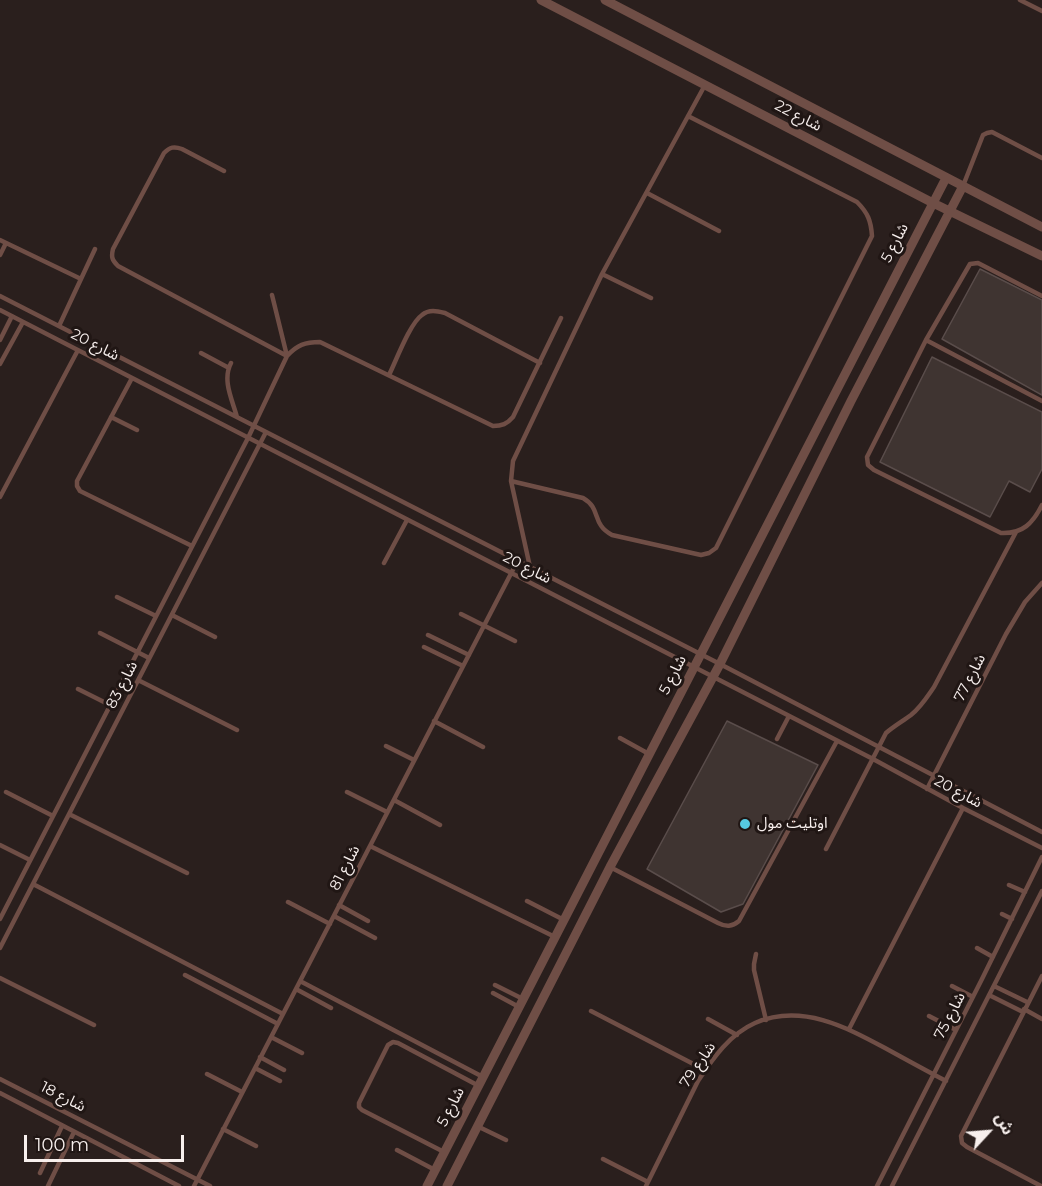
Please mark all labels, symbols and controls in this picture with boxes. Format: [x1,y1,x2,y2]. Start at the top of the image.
street label: شارع 22 [772,97,824,135]
street label: شارع 5 [878,220,912,266]
street label: شارع 20 [68,325,122,365]
street label: شارع 20 [500,548,554,588]
street label: شارع 77 [950,651,990,705]
street label: شارع 5 [656,652,690,698]
street label: شارع 83 [102,658,142,712]
street label: شارع 20 [931,772,985,812]
place label: اوتليت مول [757,815,828,833]
marker: اوتليت مول [738,817,752,831]
street label: شارع 81 [326,842,364,894]
street label: شارع 75 [931,990,969,1042]
street label: شارع 79 [676,1039,720,1091]
street label: شارع 18 [37,1078,89,1116]
street label: شارع 5 [434,1084,468,1130]
north arrow [958,1102,1018,1162]
text: ش [991,1110,1018,1138]
scale bar [27,1123,188,1161]
text: 100 m [35,1134,89,1156]

